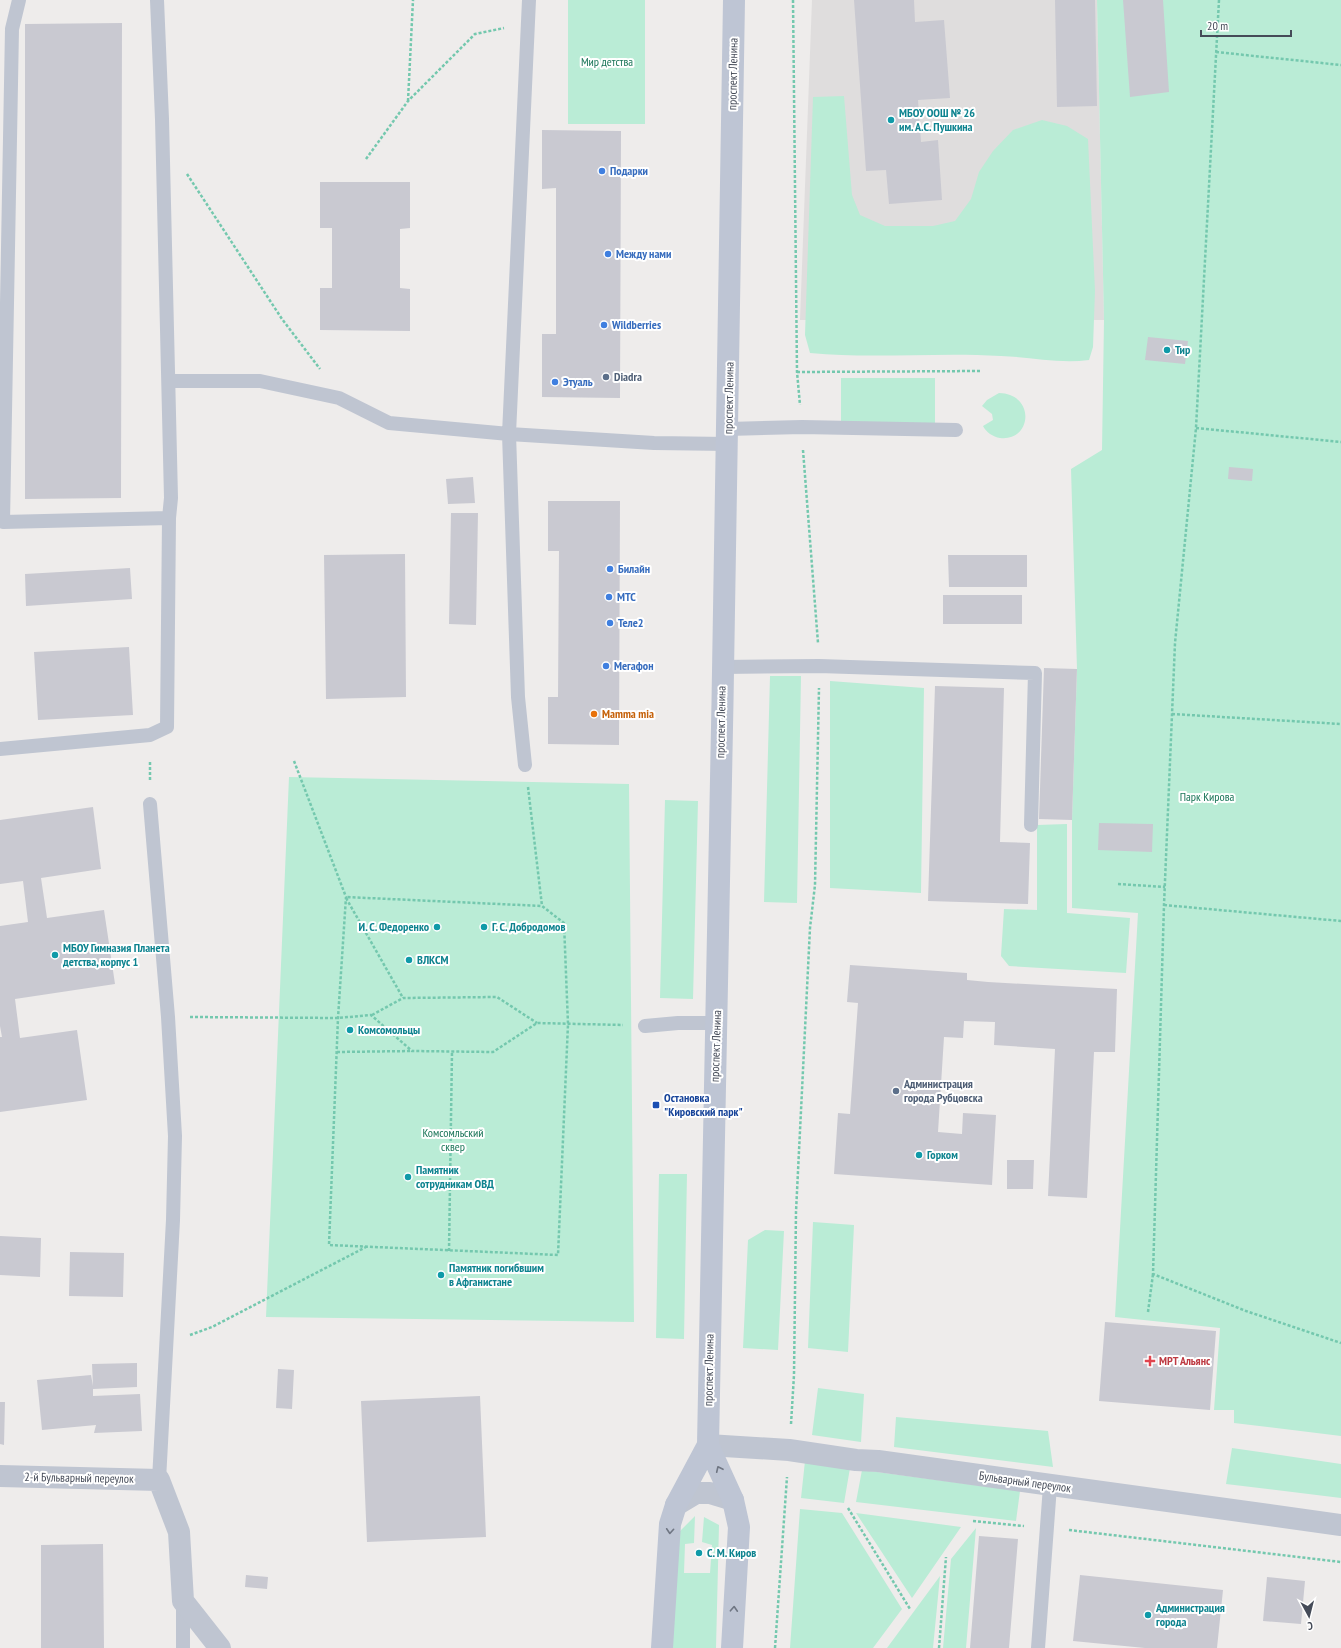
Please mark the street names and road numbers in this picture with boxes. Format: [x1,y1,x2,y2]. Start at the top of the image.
street label: проспект Ленина [724,38,741,110]
street label: проспект Ленина [720,362,737,434]
street label: проспект Ленина [712,686,729,758]
street label: проспект Ленина [707,1009,724,1082]
street label: проспект Ленина [700,1334,717,1406]
street label: Бульварный переулок [978,1468,1072,1495]
street label: 2-й Бульварный переулок [24,1469,134,1486]

